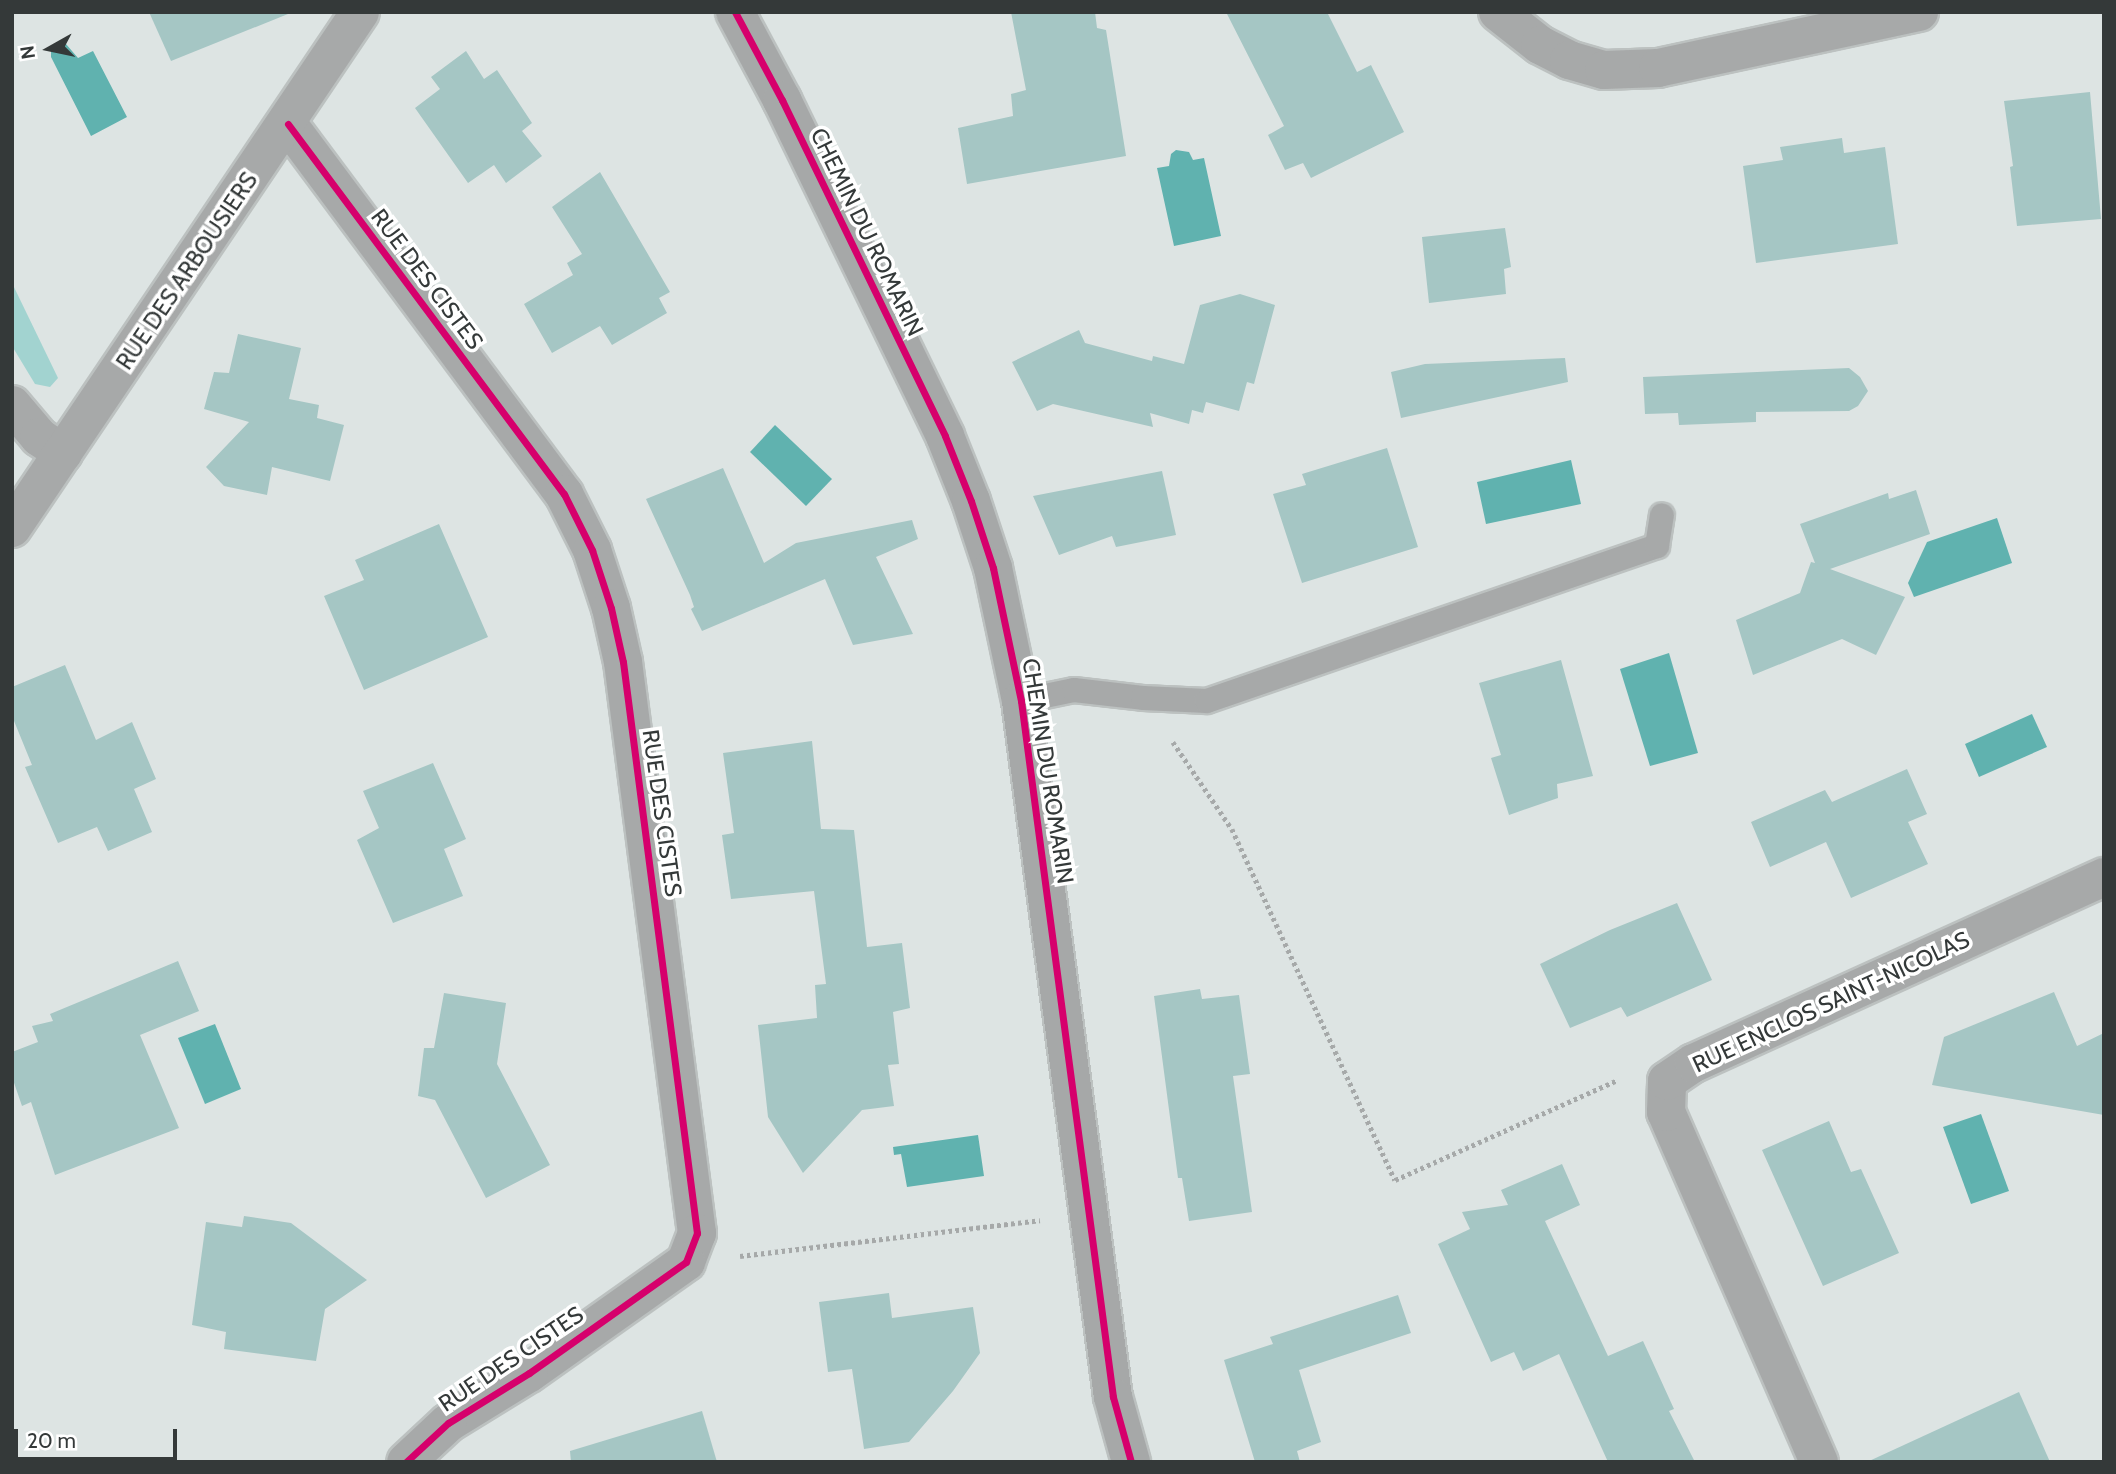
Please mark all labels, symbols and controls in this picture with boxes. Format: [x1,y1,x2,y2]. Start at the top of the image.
north arrow [14,14,84,84]
text: N [15,44,40,61]
street label: CHEMIN DU ROMARIN [805,124,929,340]
street label: RUE DES ARBOUSIERS [111,167,263,375]
street label: RUE DES CISTES [365,203,489,355]
street label: CHEMIN DU ROMARIN [1017,656,1079,886]
street label: RUE DES CISTES [637,728,687,898]
street label: RUE ENCLOS SAINT-NICOLAS [1688,926,1974,1078]
street label: RUE DES CISTES [433,1300,589,1418]
scale bar [18,1414,180,1458]
text: 20 m [27,1428,76,1453]

